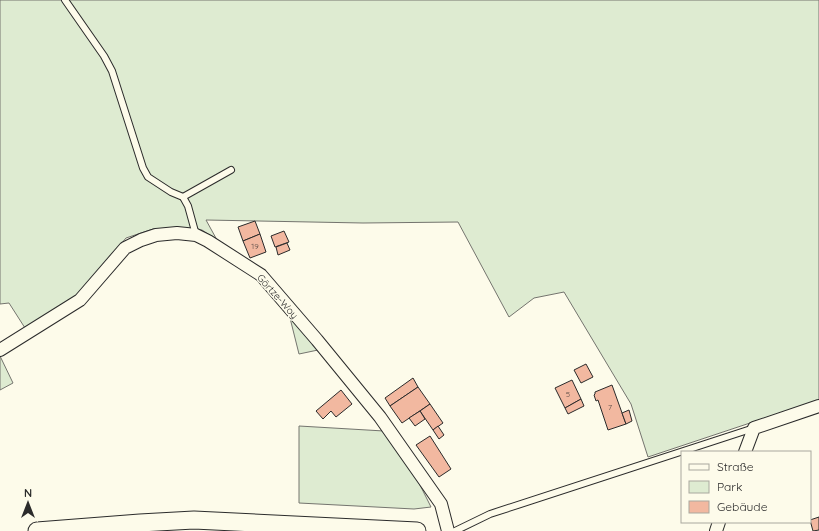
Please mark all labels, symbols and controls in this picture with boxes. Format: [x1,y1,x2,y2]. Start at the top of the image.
house number: 19 [251,241,259,251]
street label: Görtze-Woy [254,271,301,321]
house number: 5 [566,389,570,399]
house number: 7 [608,402,612,412]
legend [681,451,811,523]
text: Straße [717,459,754,474]
text: Park [717,479,742,494]
north arrow [8,483,48,523]
text: N [24,486,32,500]
text: Gebäude [717,499,768,514]

